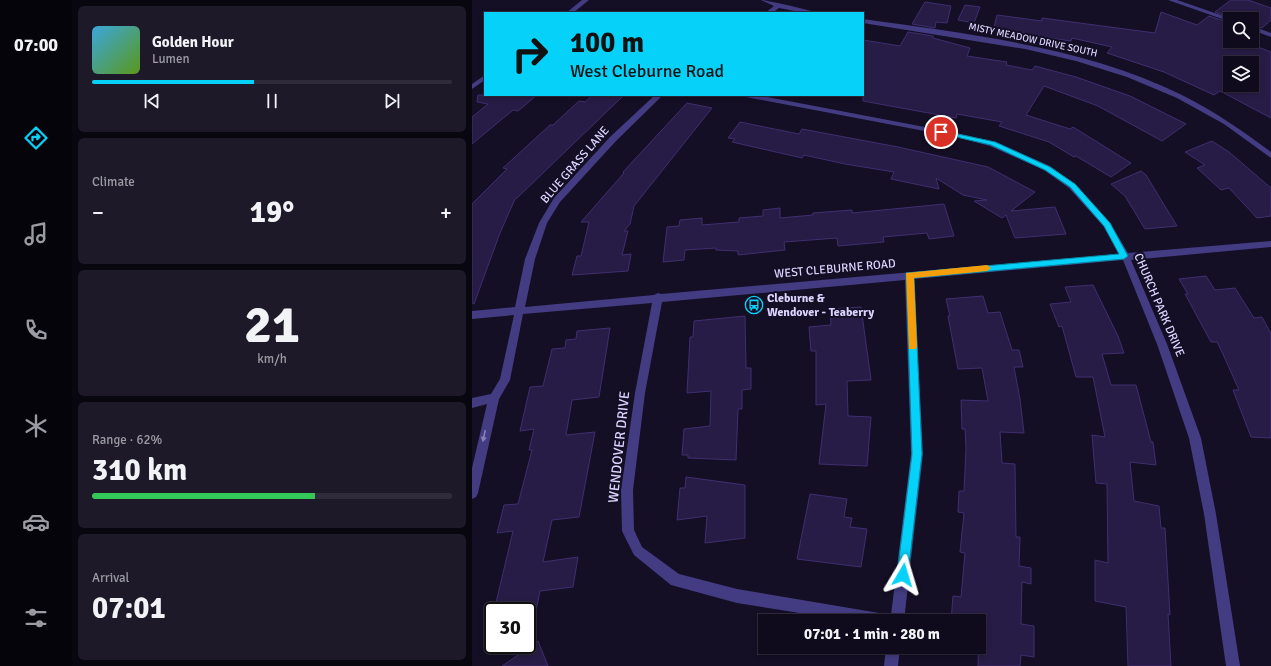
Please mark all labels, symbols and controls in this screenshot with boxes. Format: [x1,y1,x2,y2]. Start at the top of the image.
map controls [1223,12,1259,92]
button: search [1223,12,1259,48]
street label: MISTY MEADOW DRIVE SOUTH [967,20,1099,60]
text: 100 m [570,26,644,60]
icon: right [504,28,556,80]
text: Golden Hour [152,33,234,51]
text: 07:00 [14,34,58,56]
text: Lumen [152,51,190,67]
button: layers [1223,56,1259,92]
text: West Cleburne Road [570,60,724,82]
icon: previous [141,90,163,112]
icon: pause [261,90,283,112]
icon: next [381,90,403,112]
pin [924,115,958,149]
icon: arrive [930,121,952,143]
street label: BLUE GRASS LANE [537,123,613,207]
icon: directions [22,124,50,152]
text: Climate [92,174,135,190]
text: 19° [250,194,294,231]
text: − [92,199,104,226]
text: + [440,199,452,226]
icon: music [22,220,50,248]
street label: CHURCH PARK DRIVE [1130,251,1188,359]
street label: WEST CLEBURNE ROAD [774,256,897,282]
place label: Cleburne & Wendover - Teaberry [767,291,874,320]
text: 21 [244,293,300,357]
bus stop icon: Cleburne & Wendover - Teaberry [744,295,764,315]
icon: phone [22,316,50,344]
text: km/h [257,351,287,367]
street label: WENDOVER DRIVE [605,390,633,504]
icon: climate [22,412,50,440]
one-way arrow [481,429,487,442]
text: Range · 62% [92,432,162,448]
text: 310 km [92,452,187,489]
icon: car [22,508,50,536]
position arrow [882,554,924,596]
text: Arrival [92,570,129,586]
text: 07:01 [92,590,166,627]
speed limit sign: 30 [484,602,536,654]
icon: filters [22,604,50,632]
text: 07:01 · 1 min · 280 m [804,625,940,643]

